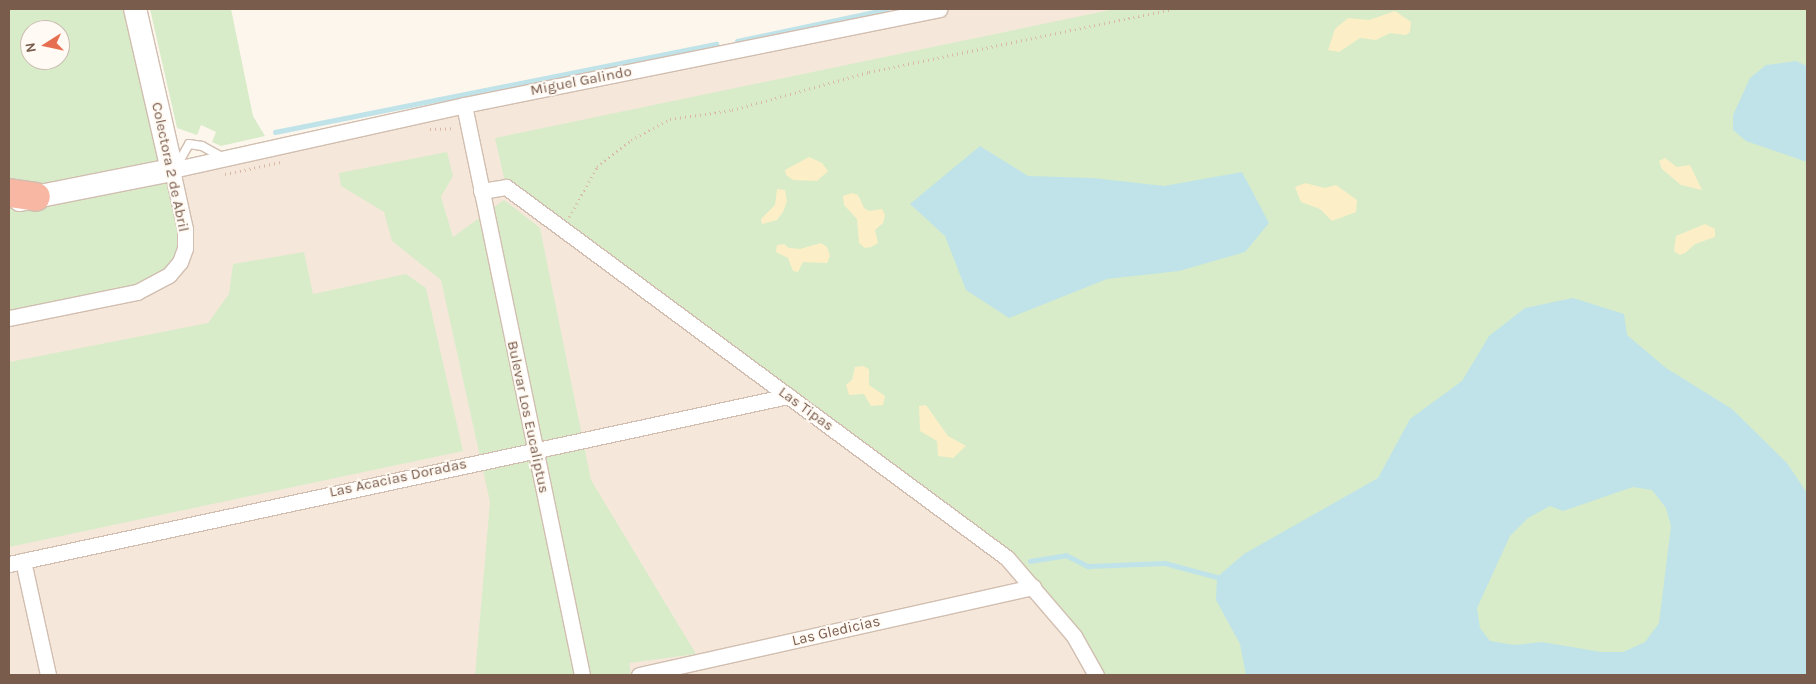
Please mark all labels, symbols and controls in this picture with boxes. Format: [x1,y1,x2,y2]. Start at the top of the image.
north arrow [20,20,70,70]
text: N [21,41,40,54]
street label: Miguel Galindo [529,62,633,100]
street label: Colectora 2 de Abril [147,101,193,233]
street label: Bulevar Los Eucaliptus [503,339,553,495]
street label: Las Tipas [775,383,837,435]
street label: Las Acacias Doradas [328,455,468,501]
street label: Las Gledicias [790,612,882,650]

